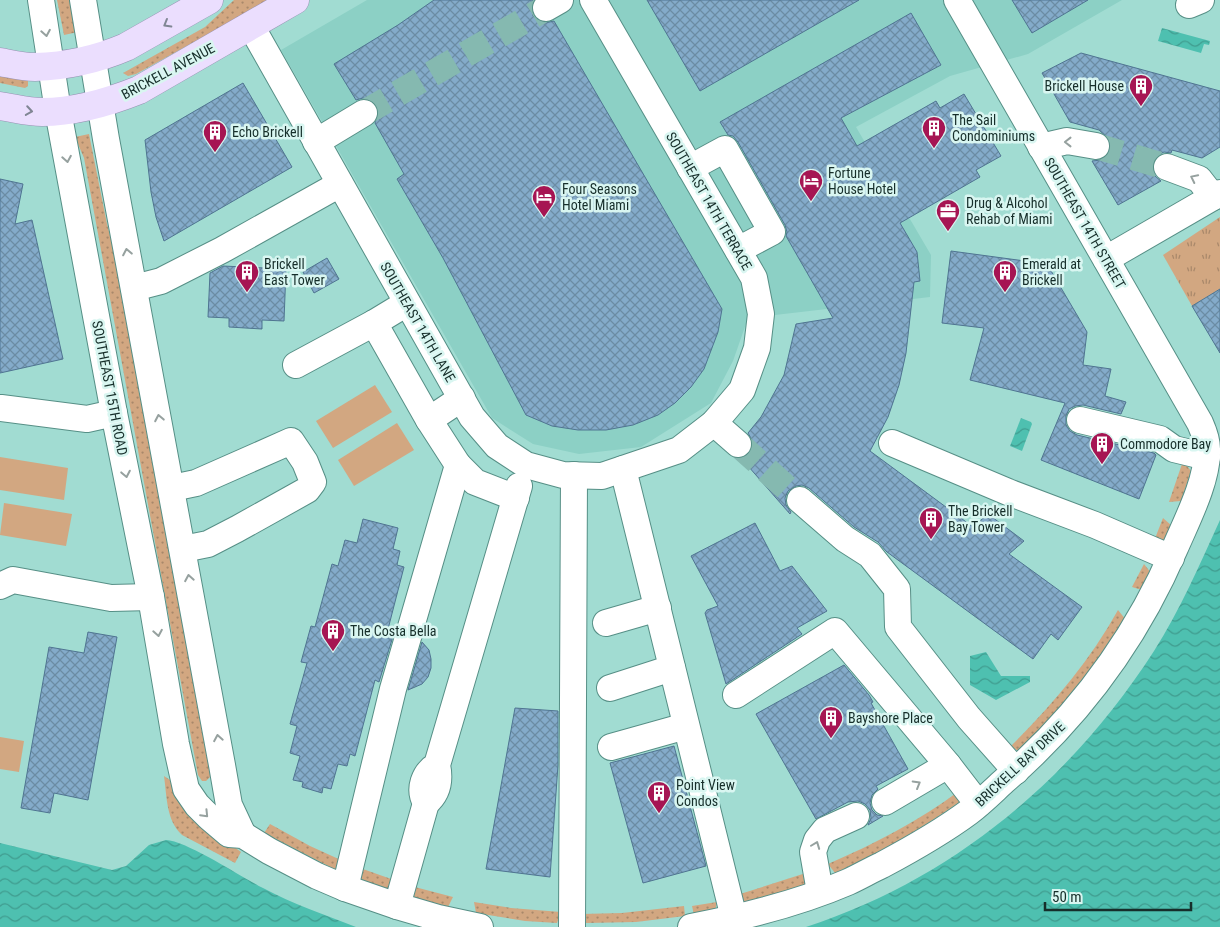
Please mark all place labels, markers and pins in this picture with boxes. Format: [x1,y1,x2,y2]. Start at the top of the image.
building icon: Brickell House [1128,73,1154,107]
place label: Brickell House [1045,78,1124,94]
place label: The Sail Condominiums [952,112,1035,144]
building icon: The Sail Condominiums [921,115,947,149]
building icon: Echo Brickell [202,119,228,153]
place label: Echo Brickell [232,124,303,140]
place label: Fortune House Hotel [828,165,896,197]
hotel icon: Fortune House Hotel [798,168,824,202]
place label: Four Seasons Hotel Miami [562,181,637,213]
hotel icon: Four Seasons Hotel Miami [531,184,557,218]
place label: Drug & Alcohol Rehab of Miami [966,195,1053,227]
office icon: Drug & Alcohol Rehab of Miami [935,198,961,232]
place label: Brickell East Tower [264,256,325,288]
place label: Emerald at Brickell [1022,256,1081,288]
building icon: Brickell East Tower [234,259,260,293]
building icon: Emerald at Brickell [992,259,1018,293]
building icon: Commodore Bay [1089,431,1115,465]
place label: Commodore Bay [1120,436,1211,452]
place label: The Brickell Bay Tower [948,503,1013,535]
building icon: The Brickell Bay Tower [918,506,944,540]
building icon: The Costa Bella [320,618,346,652]
place label: The Costa Bella [350,623,437,639]
building icon: Bayshore Place [818,705,844,739]
place label: Bayshore Place [848,710,933,726]
place label: Point View Condos [676,777,735,809]
building icon: Point View Condos [646,780,672,814]

